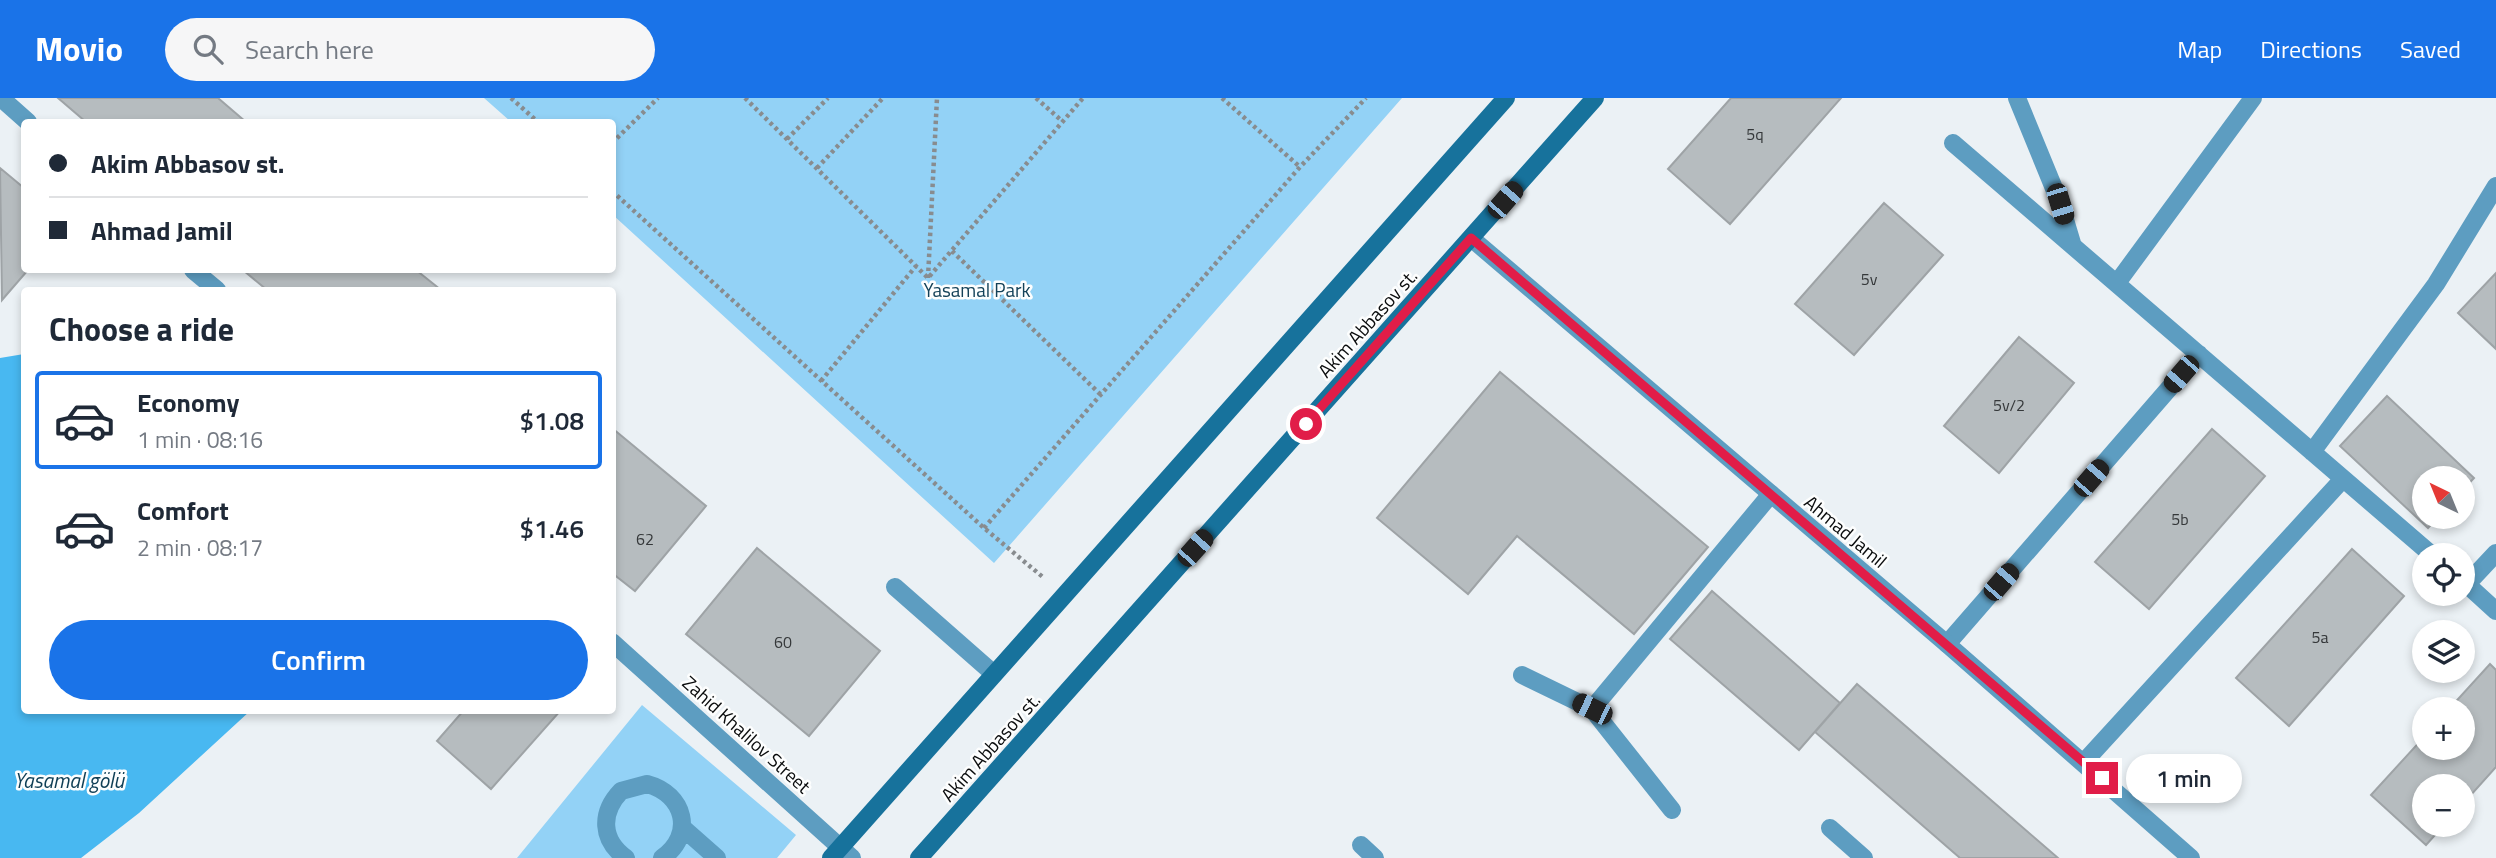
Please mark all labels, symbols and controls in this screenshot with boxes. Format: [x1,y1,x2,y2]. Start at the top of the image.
search box [165,18,655,81]
text: Movio [35,24,123,74]
icon: search [189,30,227,68]
text: Search here [245,30,374,69]
text: Map [2177,31,2222,67]
text: Directions [2260,31,2362,67]
text: Saved [2400,31,2461,67]
house number: 5q [1746,122,1764,146]
text: Akim Abbasov st. [91,144,285,183]
car [1484,177,1527,223]
car [2044,181,2077,227]
text: Ahmad Jamil [91,211,233,250]
street label: Akim Abbasov st. [1310,262,1424,384]
house number: 5v [1861,267,1878,291]
park label: Yasamal Park [923,275,1031,304]
text: Choose a ride [49,305,234,353]
car [2160,351,2203,397]
text: Economy [137,383,239,422]
icon: car [53,389,116,452]
house number: 5v/2 [1993,393,2025,417]
text: $1.08 [520,401,584,440]
route start [1290,408,1322,440]
text: 1 min · 08:16 [137,422,263,457]
car [2070,455,2113,501]
north arrow [2412,466,2474,528]
map controls [2412,466,2475,837]
street label: Ahmad Jamil [1798,488,1894,574]
text: Comfort [137,491,229,530]
icon: car [53,497,116,560]
house number: 5b [2171,507,2189,531]
text: $1.46 [520,509,584,548]
car [1174,525,1217,571]
house number: 62 [636,527,654,551]
text: 2 min · 08:17 [137,530,263,565]
button: locate [2412,543,2475,606]
car [1980,559,2023,605]
button: Confirm [49,620,588,700]
button: layers [2412,620,2475,683]
house number: 5a [2312,625,2328,649]
house number: 60 [774,630,792,654]
street label: Zahid Khalilov Street [676,668,818,800]
street label: Akim Abbasov st. [933,686,1047,808]
car [1569,690,1616,728]
button: + [2412,697,2475,760]
callout: 1 min [2126,754,2242,802]
text: 1 min [2156,761,2212,796]
route end [2086,762,2118,794]
water label: Yasamal gölü [14,764,126,796]
button: − [2412,774,2475,837]

